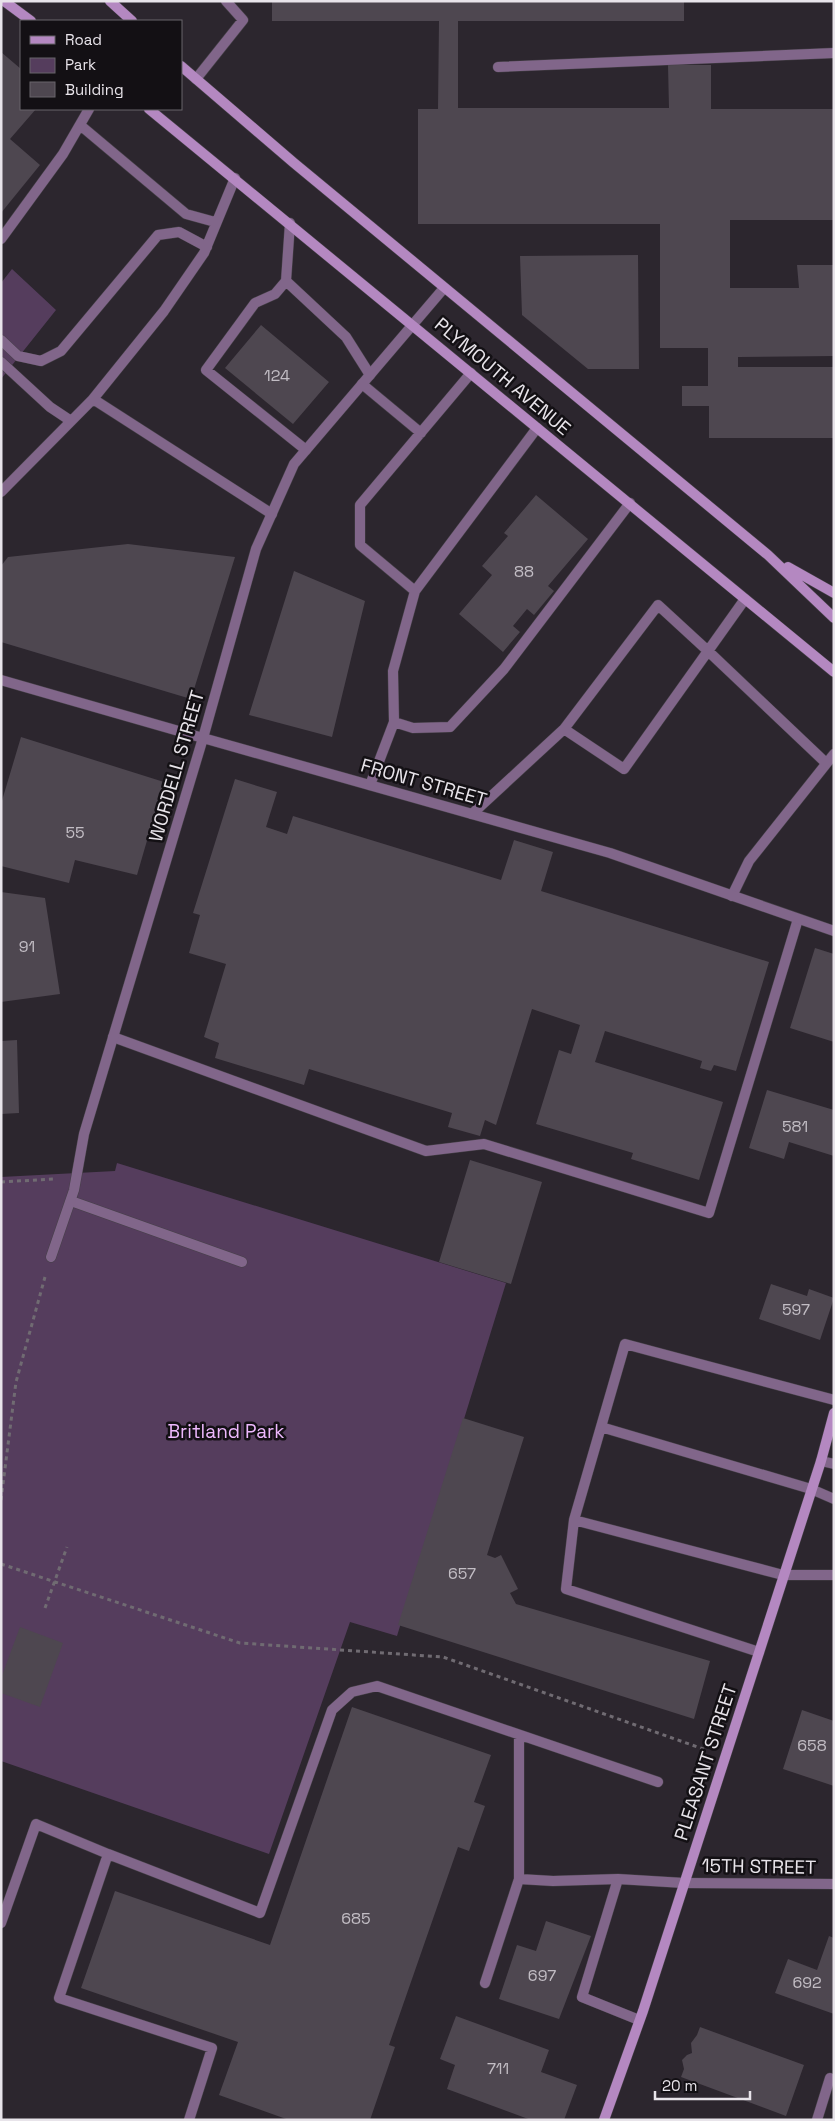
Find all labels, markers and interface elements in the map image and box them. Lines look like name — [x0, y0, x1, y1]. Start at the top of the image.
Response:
legend — [20, 20, 182, 110]
text: Road — [65, 30, 102, 49]
text: Park — [65, 55, 96, 74]
text: Building — [65, 80, 124, 99]
street label: PLYMOUTH AVENUE — [429, 312, 576, 441]
house number: 124 — [264, 365, 290, 386]
house number: 88 — [514, 561, 534, 582]
street label: WORDELL STREET — [143, 688, 210, 845]
street label: FRONT STREET — [358, 753, 490, 812]
house number: 55 — [65, 822, 85, 843]
house number: 91 — [19, 936, 35, 957]
house number: 581 — [782, 1116, 808, 1137]
house number: 597 — [782, 1299, 810, 1320]
park label: Britland Park — [168, 1419, 284, 1444]
house number: 657 — [448, 1563, 476, 1584]
street label: PLEASANT STREET — [668, 1681, 743, 1844]
house number: 658 — [797, 1735, 827, 1756]
street label: 15TH STREET — [701, 1853, 817, 1880]
house number: 685 — [341, 1908, 371, 1929]
house number: 697 — [528, 1965, 556, 1986]
house number: 692 — [792, 1972, 822, 1993]
house number: 711 — [487, 2058, 509, 2079]
scale bar — [655, 2068, 750, 2100]
text: 20 m — [662, 2076, 697, 2095]

